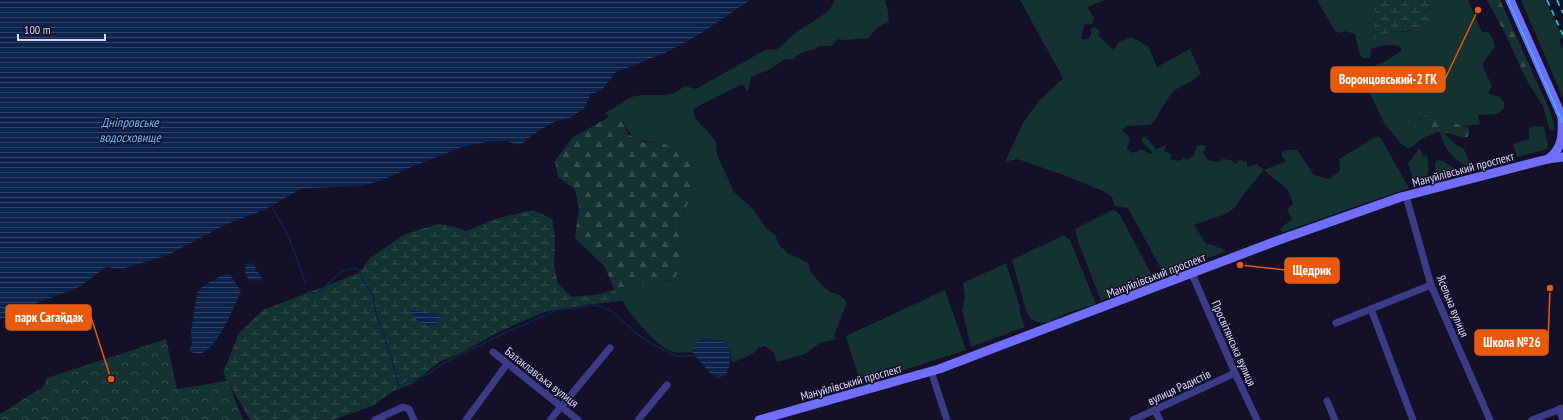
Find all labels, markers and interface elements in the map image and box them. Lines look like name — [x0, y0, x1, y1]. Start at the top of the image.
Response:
scale bar — [18, 16, 105, 42]
text: 100 m — [24, 22, 51, 37]
callout: Воронцовський-2 ГК — [1331, 67, 1445, 92]
text: Воронцовський-2 ГК — [1339, 71, 1437, 88]
water label: Дніпровське водосховище — [99, 114, 162, 146]
street label: Мануйлівський проспект — [1410, 148, 1516, 190]
street label: Мануйлівський проспект — [1104, 249, 1208, 301]
callout: Щедрик — [1285, 258, 1339, 283]
text: Щедрик — [1293, 262, 1332, 279]
street label: Ясельна вулиця — [1434, 273, 1472, 340]
street label: Просвітянська вулиця — [1208, 298, 1260, 388]
callout: парк Сагайдак — [6, 305, 91, 330]
text: парк Сагайдак — [15, 309, 84, 326]
callout: Школа №26 — [1475, 330, 1548, 355]
text: Школа №26 — [1483, 334, 1541, 351]
street label: Балаклавська вулиця — [502, 344, 582, 411]
street label: Мануйлівський проспект — [799, 360, 904, 404]
street label: вулиця Радистів — [1145, 366, 1213, 408]

